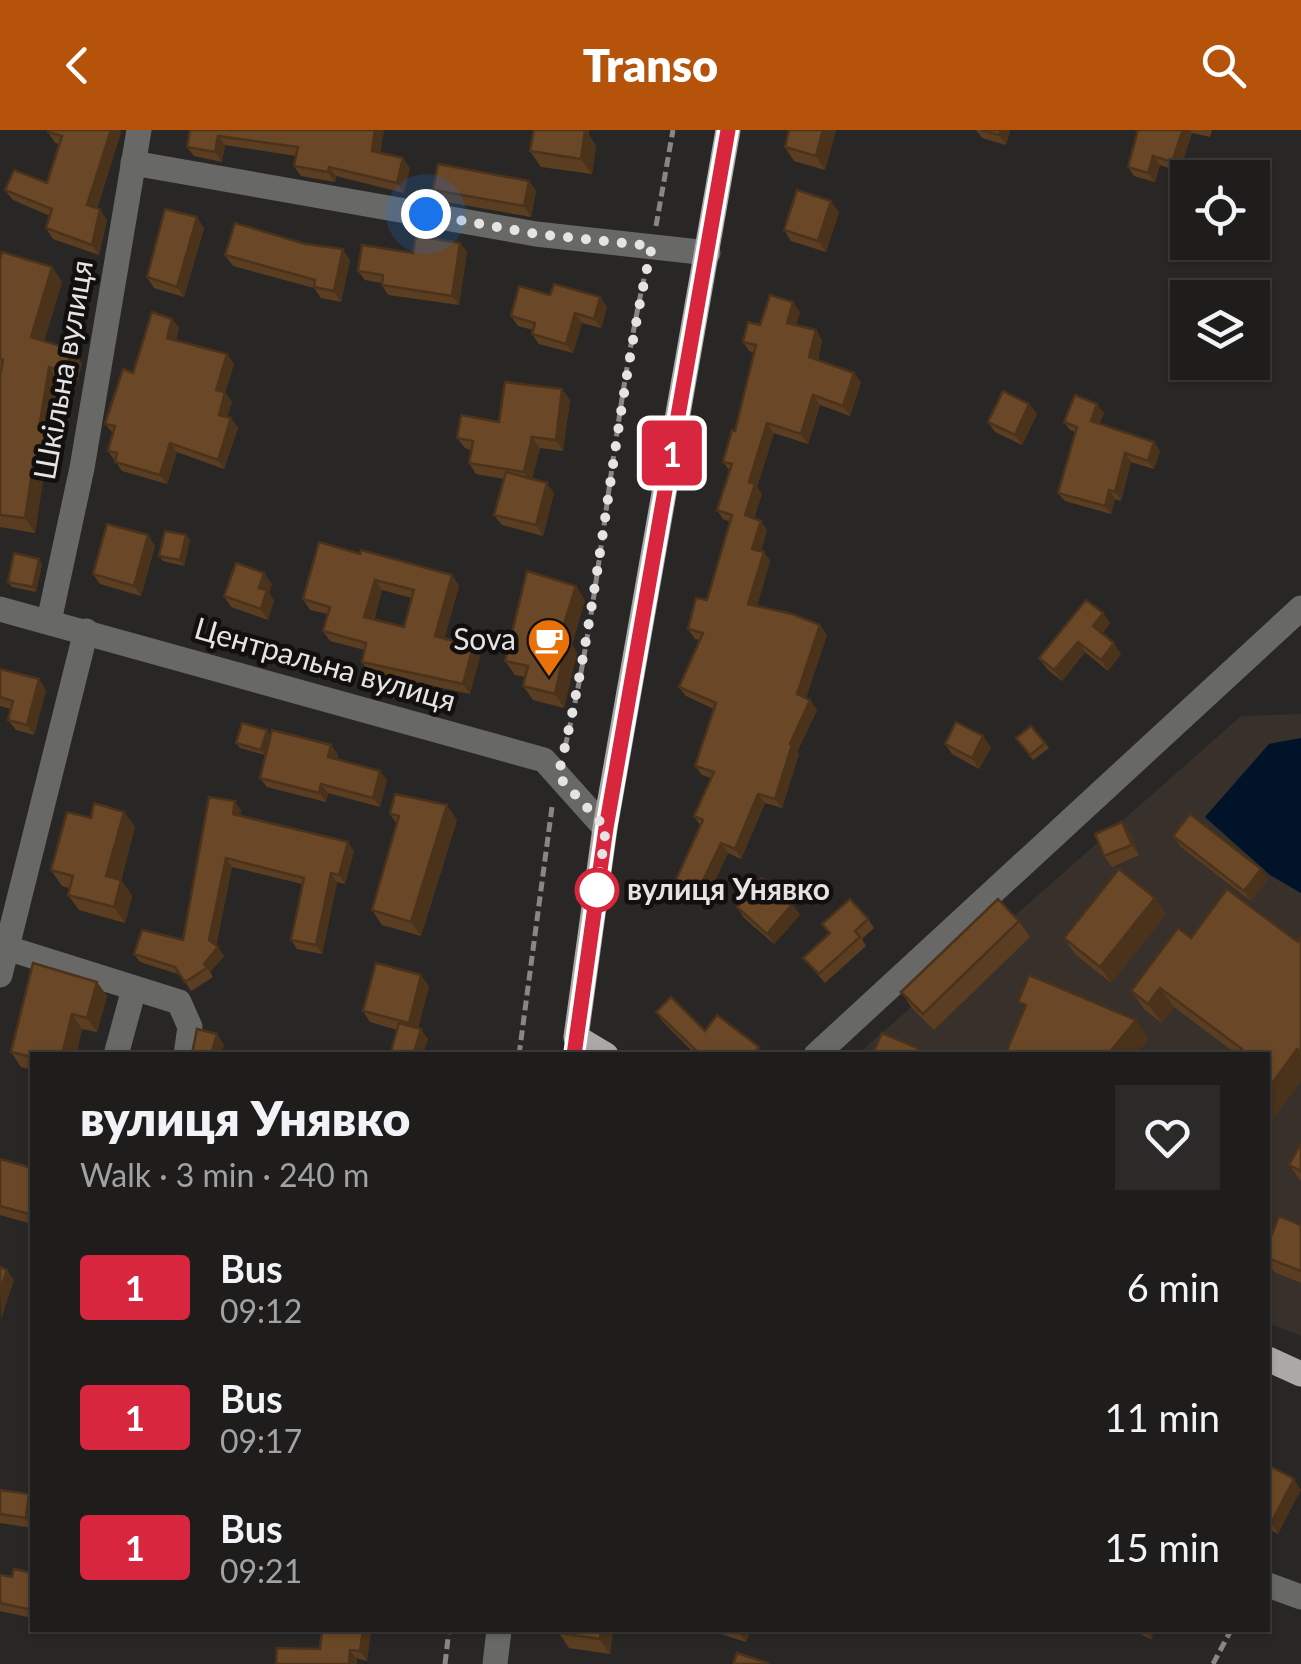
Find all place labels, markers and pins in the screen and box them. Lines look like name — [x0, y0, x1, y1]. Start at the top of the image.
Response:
cafe icon: Sova — [526, 617, 572, 678]
place label: Sova — [453, 620, 516, 656]
marker: вулиця Унявко — [576, 869, 618, 911]
place label: вулиця Унявко — [627, 870, 830, 906]

